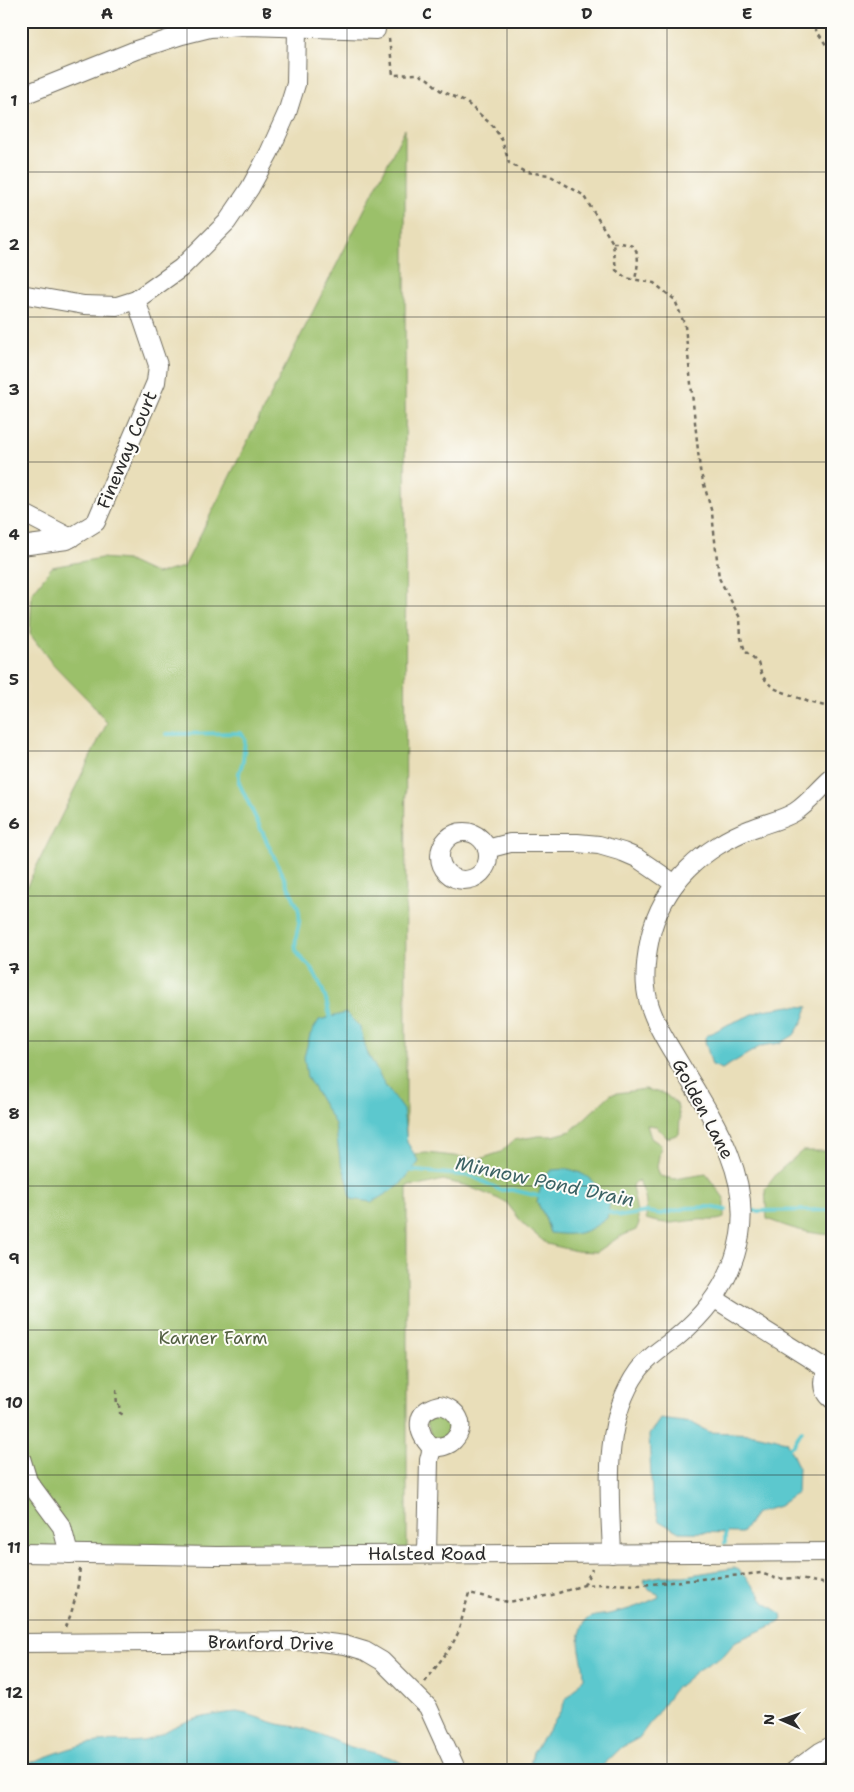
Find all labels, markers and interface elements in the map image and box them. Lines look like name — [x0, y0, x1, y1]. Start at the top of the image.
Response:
text: A — [101, 3, 113, 24]
text: B — [262, 3, 272, 24]
text: C — [422, 3, 432, 24]
text: D — [581, 3, 593, 24]
text: E — [742, 3, 752, 24]
text: 1 — [10, 90, 18, 111]
text: 2 — [8, 234, 20, 255]
text: 3 — [8, 379, 20, 400]
street label: Fineway Court — [91, 387, 163, 513]
text: 4 — [8, 524, 20, 545]
text: 5 — [9, 669, 19, 690]
text: 6 — [8, 813, 20, 834]
text: 7 — [8, 958, 20, 979]
street label: Golden Lane — [667, 1055, 739, 1163]
text: 8 — [8, 1103, 20, 1124]
water label: Minnow Pond Drain — [453, 1150, 637, 1213]
text: 9 — [8, 1248, 20, 1269]
park label: Karner Farm — [159, 1326, 267, 1350]
text: 10 — [5, 1392, 23, 1413]
text: 11 — [7, 1537, 21, 1558]
street label: Halsted Road — [368, 1542, 486, 1566]
street label: Branford Drive — [208, 1630, 334, 1656]
text: 12 — [5, 1682, 23, 1703]
north arrow — [756, 1694, 806, 1744]
text: N — [760, 1714, 778, 1725]

